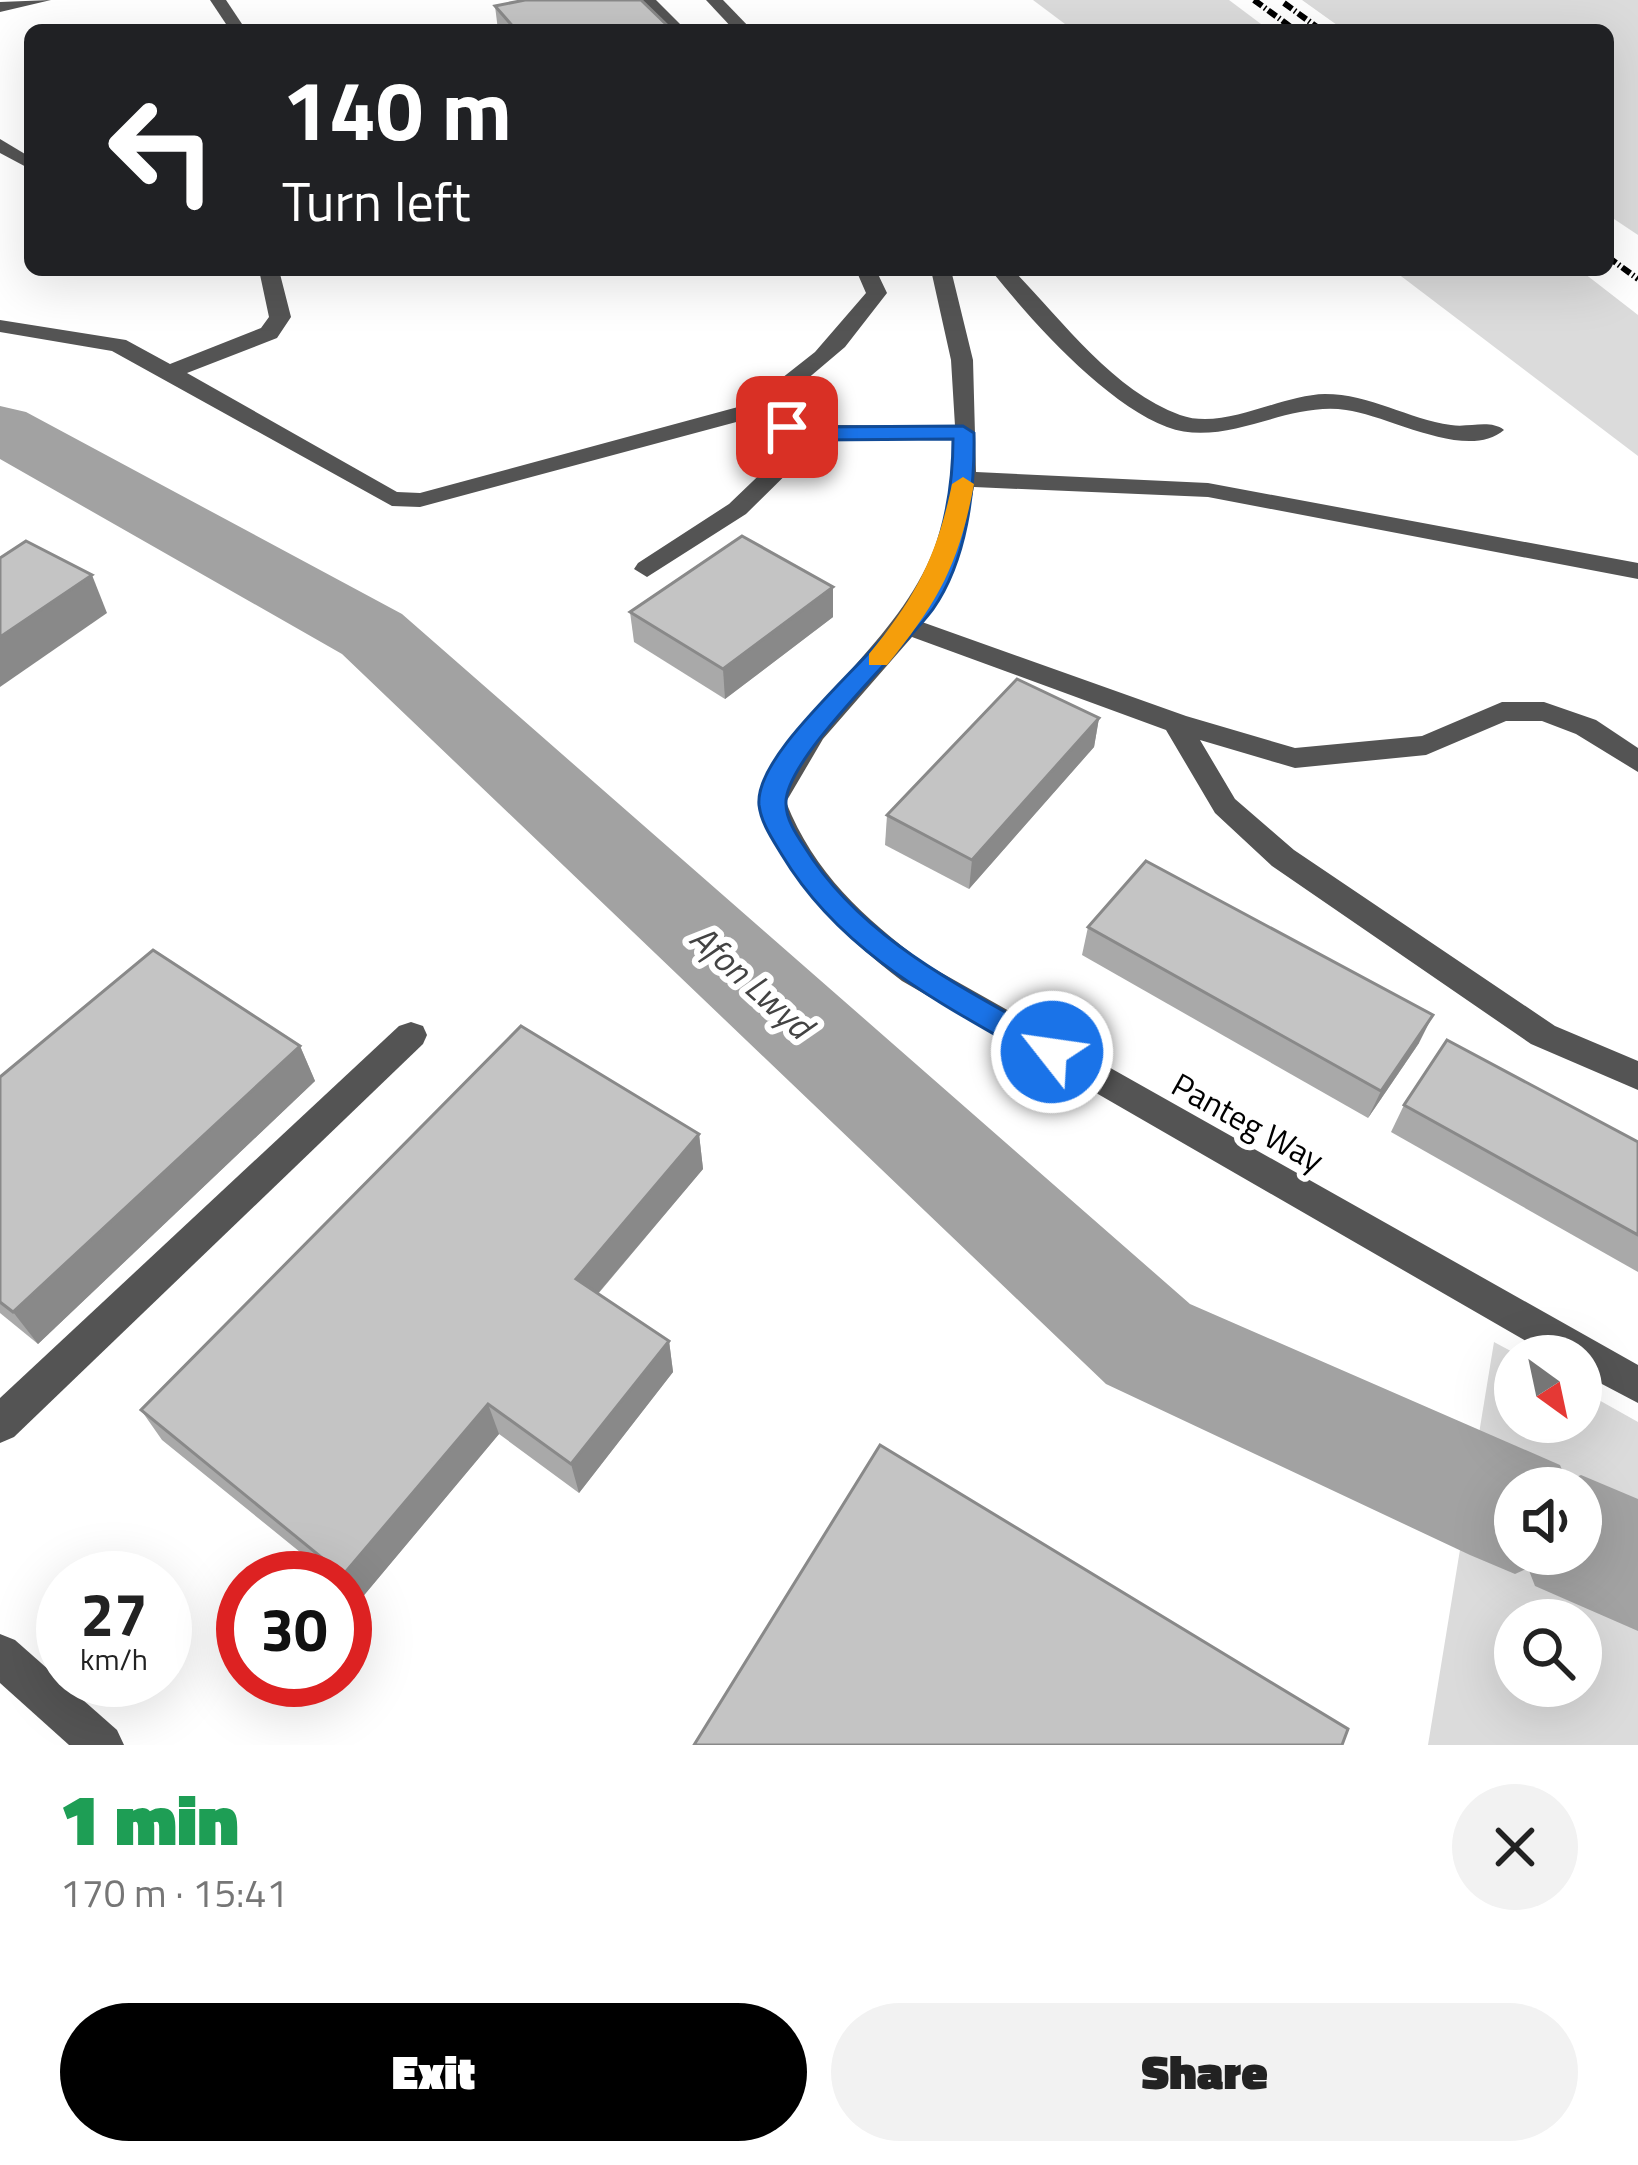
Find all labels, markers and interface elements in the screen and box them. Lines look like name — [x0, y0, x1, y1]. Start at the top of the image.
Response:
text: 140 m — [282, 45, 512, 173]
icon: left — [84, 72, 240, 228]
text: Turn left — [282, 160, 471, 242]
pin — [736, 376, 838, 478]
icon: arrive — [754, 394, 820, 460]
water label: Afon Lwyd — [678, 911, 829, 1054]
position arrow — [989, 989, 1115, 1115]
street label: Panteg Way — [1163, 1060, 1333, 1184]
north arrow — [1494, 1335, 1602, 1443]
map controls — [1494, 1335, 1602, 1707]
button: sound — [1494, 1467, 1602, 1575]
speed limit sign: 30 — [216, 1551, 372, 1707]
text: 27 — [80, 1568, 148, 1659]
button: search — [1494, 1599, 1602, 1707]
text: km/h — [80, 1636, 148, 1682]
text: 1 min — [60, 1763, 239, 1873]
button: close — [1452, 1784, 1578, 1910]
text: 170 m · 15:41 — [60, 1863, 288, 1922]
button: Exit — [60, 2003, 807, 2141]
button: Share — [831, 2003, 1578, 2141]

